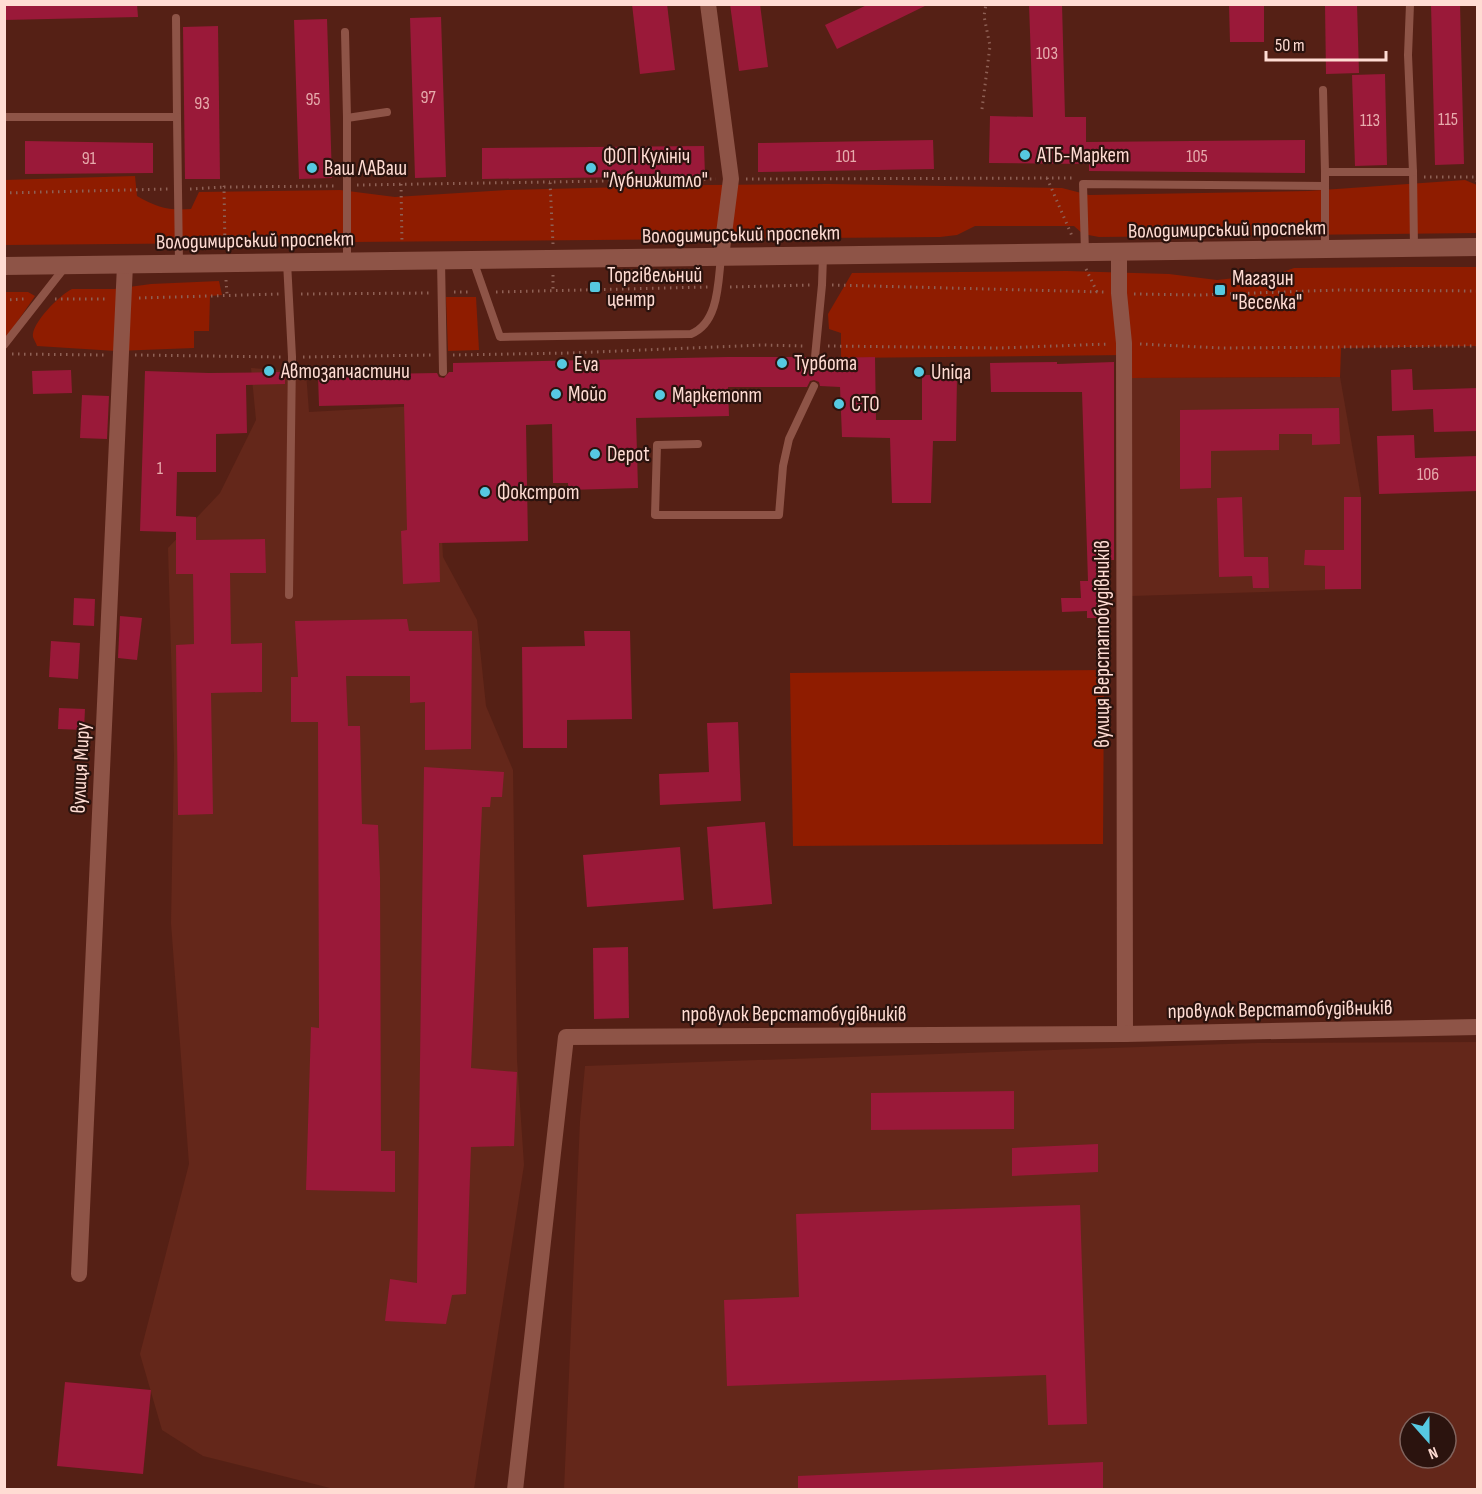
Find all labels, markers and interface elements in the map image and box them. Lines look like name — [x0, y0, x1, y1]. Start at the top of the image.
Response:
scale bar — [1266, 24, 1386, 62]
text: 50 m — [1275, 35, 1305, 56]
house number: 103 — [1036, 43, 1058, 64]
house number: 97 — [420, 87, 436, 108]
house number: 95 — [305, 89, 321, 110]
house number: 93 — [194, 93, 210, 114]
house number: 115 — [1438, 109, 1458, 130]
house number: 113 — [1360, 110, 1380, 131]
place label: АТБ-Маркет — [1036, 143, 1129, 168]
place label: ФОП Кулініч "Лубнижитло" — [603, 144, 708, 193]
house number: 101 — [836, 146, 857, 167]
house number: 105 — [1186, 146, 1208, 167]
house number: 91 — [82, 148, 97, 169]
marker: АТБ-Маркет — [1018, 148, 1032, 162]
place label: Ваш ЛАВаш — [324, 156, 407, 181]
marker: Ваш ЛАВаш — [305, 161, 319, 175]
marker: ФОП Кулініч "Лубнижитло" — [584, 161, 598, 175]
street label: Володимирський проспект — [1128, 215, 1326, 244]
street label: Володимирський проспект — [642, 220, 840, 249]
street label: Володимирський проспект — [156, 226, 354, 255]
place label: Торгівельний центр — [607, 263, 702, 312]
place label: Магазин "Веселка" — [1232, 266, 1302, 315]
marker: Торгівельний центр — [588, 280, 602, 294]
marker: Магазин "Веселка" — [1213, 283, 1227, 297]
place label: Турбота — [794, 351, 857, 376]
place label: Eva — [574, 352, 599, 377]
marker: Турбота — [775, 356, 789, 370]
marker: Eva — [555, 357, 569, 371]
place label: Автозапчастини — [280, 359, 410, 384]
place label: Uniqa — [931, 360, 971, 385]
marker: Автозапчастини — [262, 364, 276, 378]
marker: Uniqa — [912, 365, 926, 379]
place label: Мойо — [568, 382, 607, 407]
place label: Маркетопт — [672, 383, 762, 408]
marker: Мойо — [549, 387, 563, 401]
marker: Маркетопт — [653, 388, 667, 402]
place label: СТО — [851, 392, 880, 417]
marker: СТО — [832, 397, 846, 411]
place label: Depot — [607, 442, 650, 467]
marker: Depot — [588, 447, 602, 461]
house number: 1 — [157, 458, 164, 479]
house number: 106 — [1417, 464, 1439, 485]
place label: Фокстрот — [497, 480, 579, 505]
marker: Фокстрот — [478, 485, 492, 499]
street label: вулиця Верстатобудівників — [1090, 540, 1115, 748]
street label: вулиця Миру — [66, 722, 95, 814]
street label: провулок Верстатобудівників — [1167, 995, 1393, 1024]
street label: провулок Верстатобудівників — [681, 1002, 907, 1027]
north arrow — [1398, 1410, 1458, 1470]
text: N — [1425, 1442, 1440, 1463]

